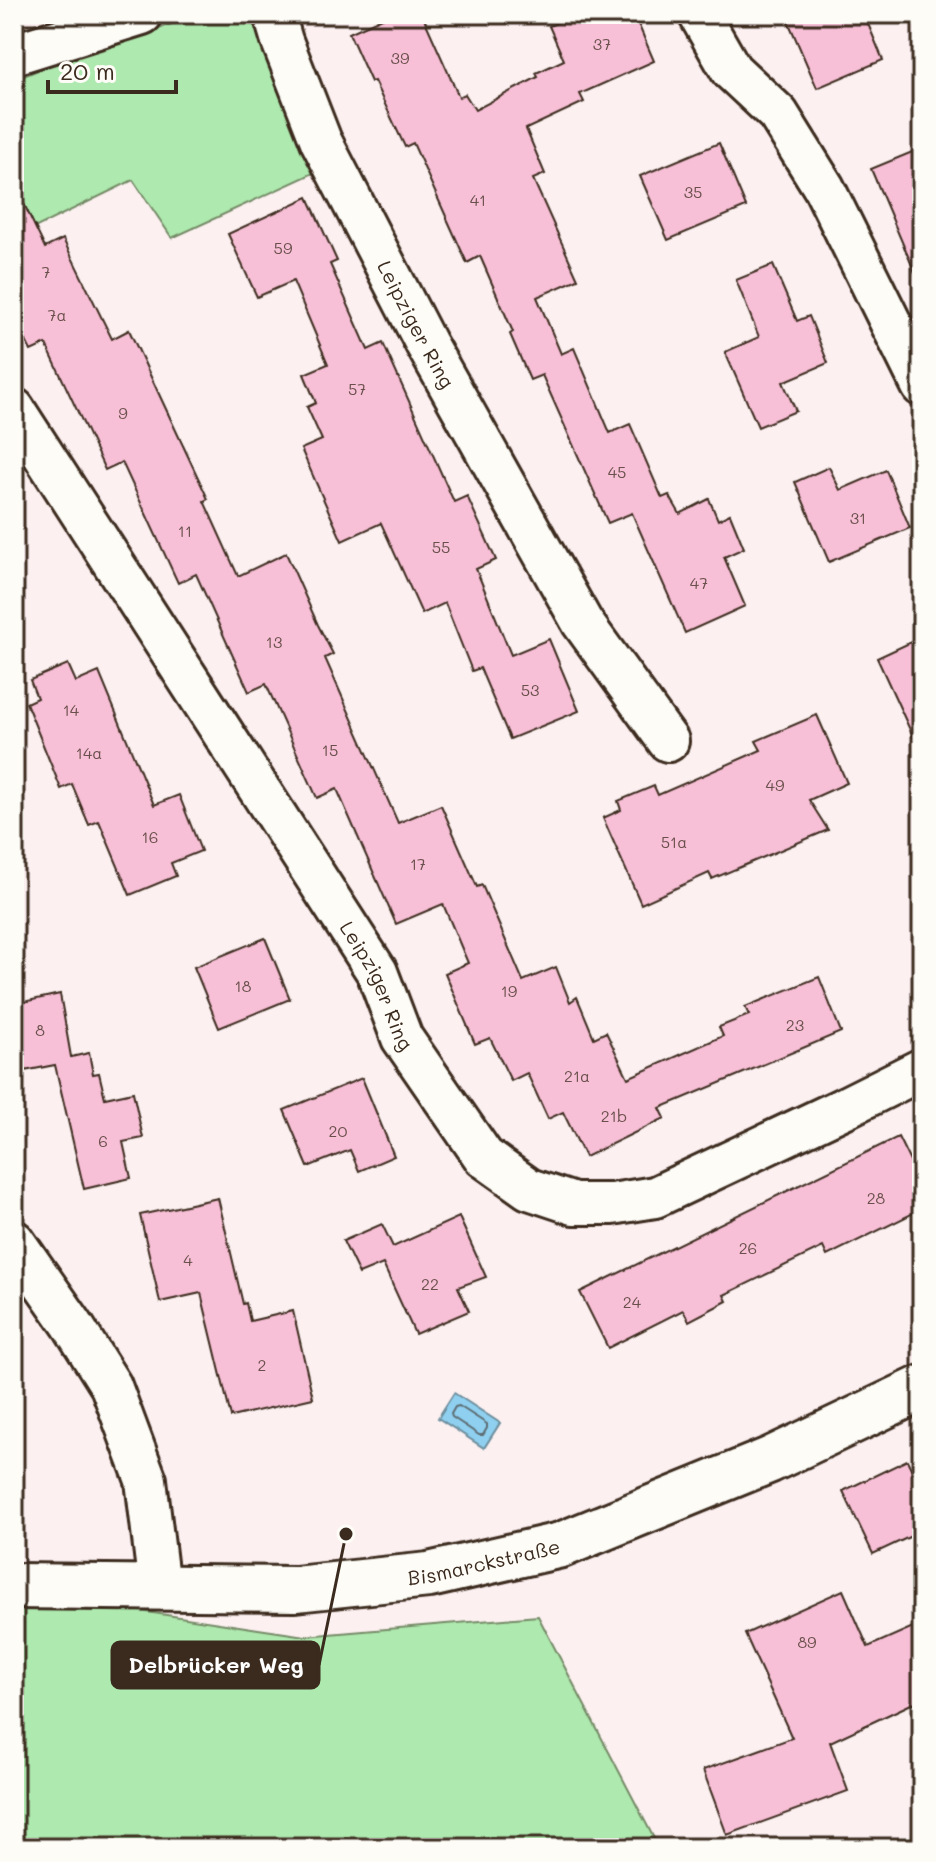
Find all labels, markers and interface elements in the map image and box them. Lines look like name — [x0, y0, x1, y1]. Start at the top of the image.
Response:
house number: 37 — [593, 33, 611, 54]
scale bar — [48, 44, 176, 94]
house number: 39 — [391, 47, 409, 68]
text: 20 m — [60, 55, 115, 86]
house number: 35 — [684, 181, 702, 202]
house number: 41 — [470, 189, 486, 210]
house number: 59 — [274, 237, 292, 258]
street label: Leipziger Ring — [372, 256, 461, 393]
house number: 7 — [42, 261, 51, 282]
house number: 7a — [48, 304, 66, 325]
house number: 57 — [348, 378, 366, 399]
house number: 9 — [118, 402, 128, 423]
house number: 45 — [608, 461, 626, 482]
house number: 31 — [850, 507, 866, 528]
house number: 11 — [178, 520, 192, 541]
house number: 55 — [432, 536, 450, 557]
house number: 47 — [690, 572, 708, 593]
house number: 13 — [266, 631, 282, 652]
house number: 53 — [521, 679, 539, 700]
house number: 14 — [63, 699, 80, 720]
house number: 15 — [322, 739, 338, 760]
house number: 14a — [76, 742, 102, 763]
house number: 49 — [766, 774, 784, 795]
house number: 16 — [142, 826, 158, 847]
house number: 51a — [661, 831, 687, 852]
house number: 17 — [410, 853, 426, 874]
street label: Leipziger Ring — [335, 916, 419, 1055]
house number: 18 — [235, 975, 252, 996]
house number: 19 — [501, 980, 517, 1001]
house number: 23 — [786, 1014, 804, 1035]
house number: 8 — [35, 1019, 45, 1040]
house number: 21a — [564, 1065, 590, 1086]
house number: 21b — [601, 1105, 627, 1126]
house number: 20 — [329, 1120, 348, 1141]
house number: 6 — [98, 1130, 108, 1151]
house number: 28 — [867, 1187, 886, 1208]
house number: 26 — [739, 1237, 757, 1258]
house number: 4 — [183, 1249, 193, 1270]
house number: 22 — [421, 1273, 439, 1294]
house number: 24 — [623, 1291, 642, 1312]
house number: 2 — [258, 1354, 266, 1375]
street label: Bismarckstraße — [406, 1533, 562, 1590]
house number: 89 — [797, 1631, 817, 1652]
callout: Delbrücker Weg — [112, 1642, 319, 1688]
text: Delbrücker Weg — [128, 1650, 304, 1679]

